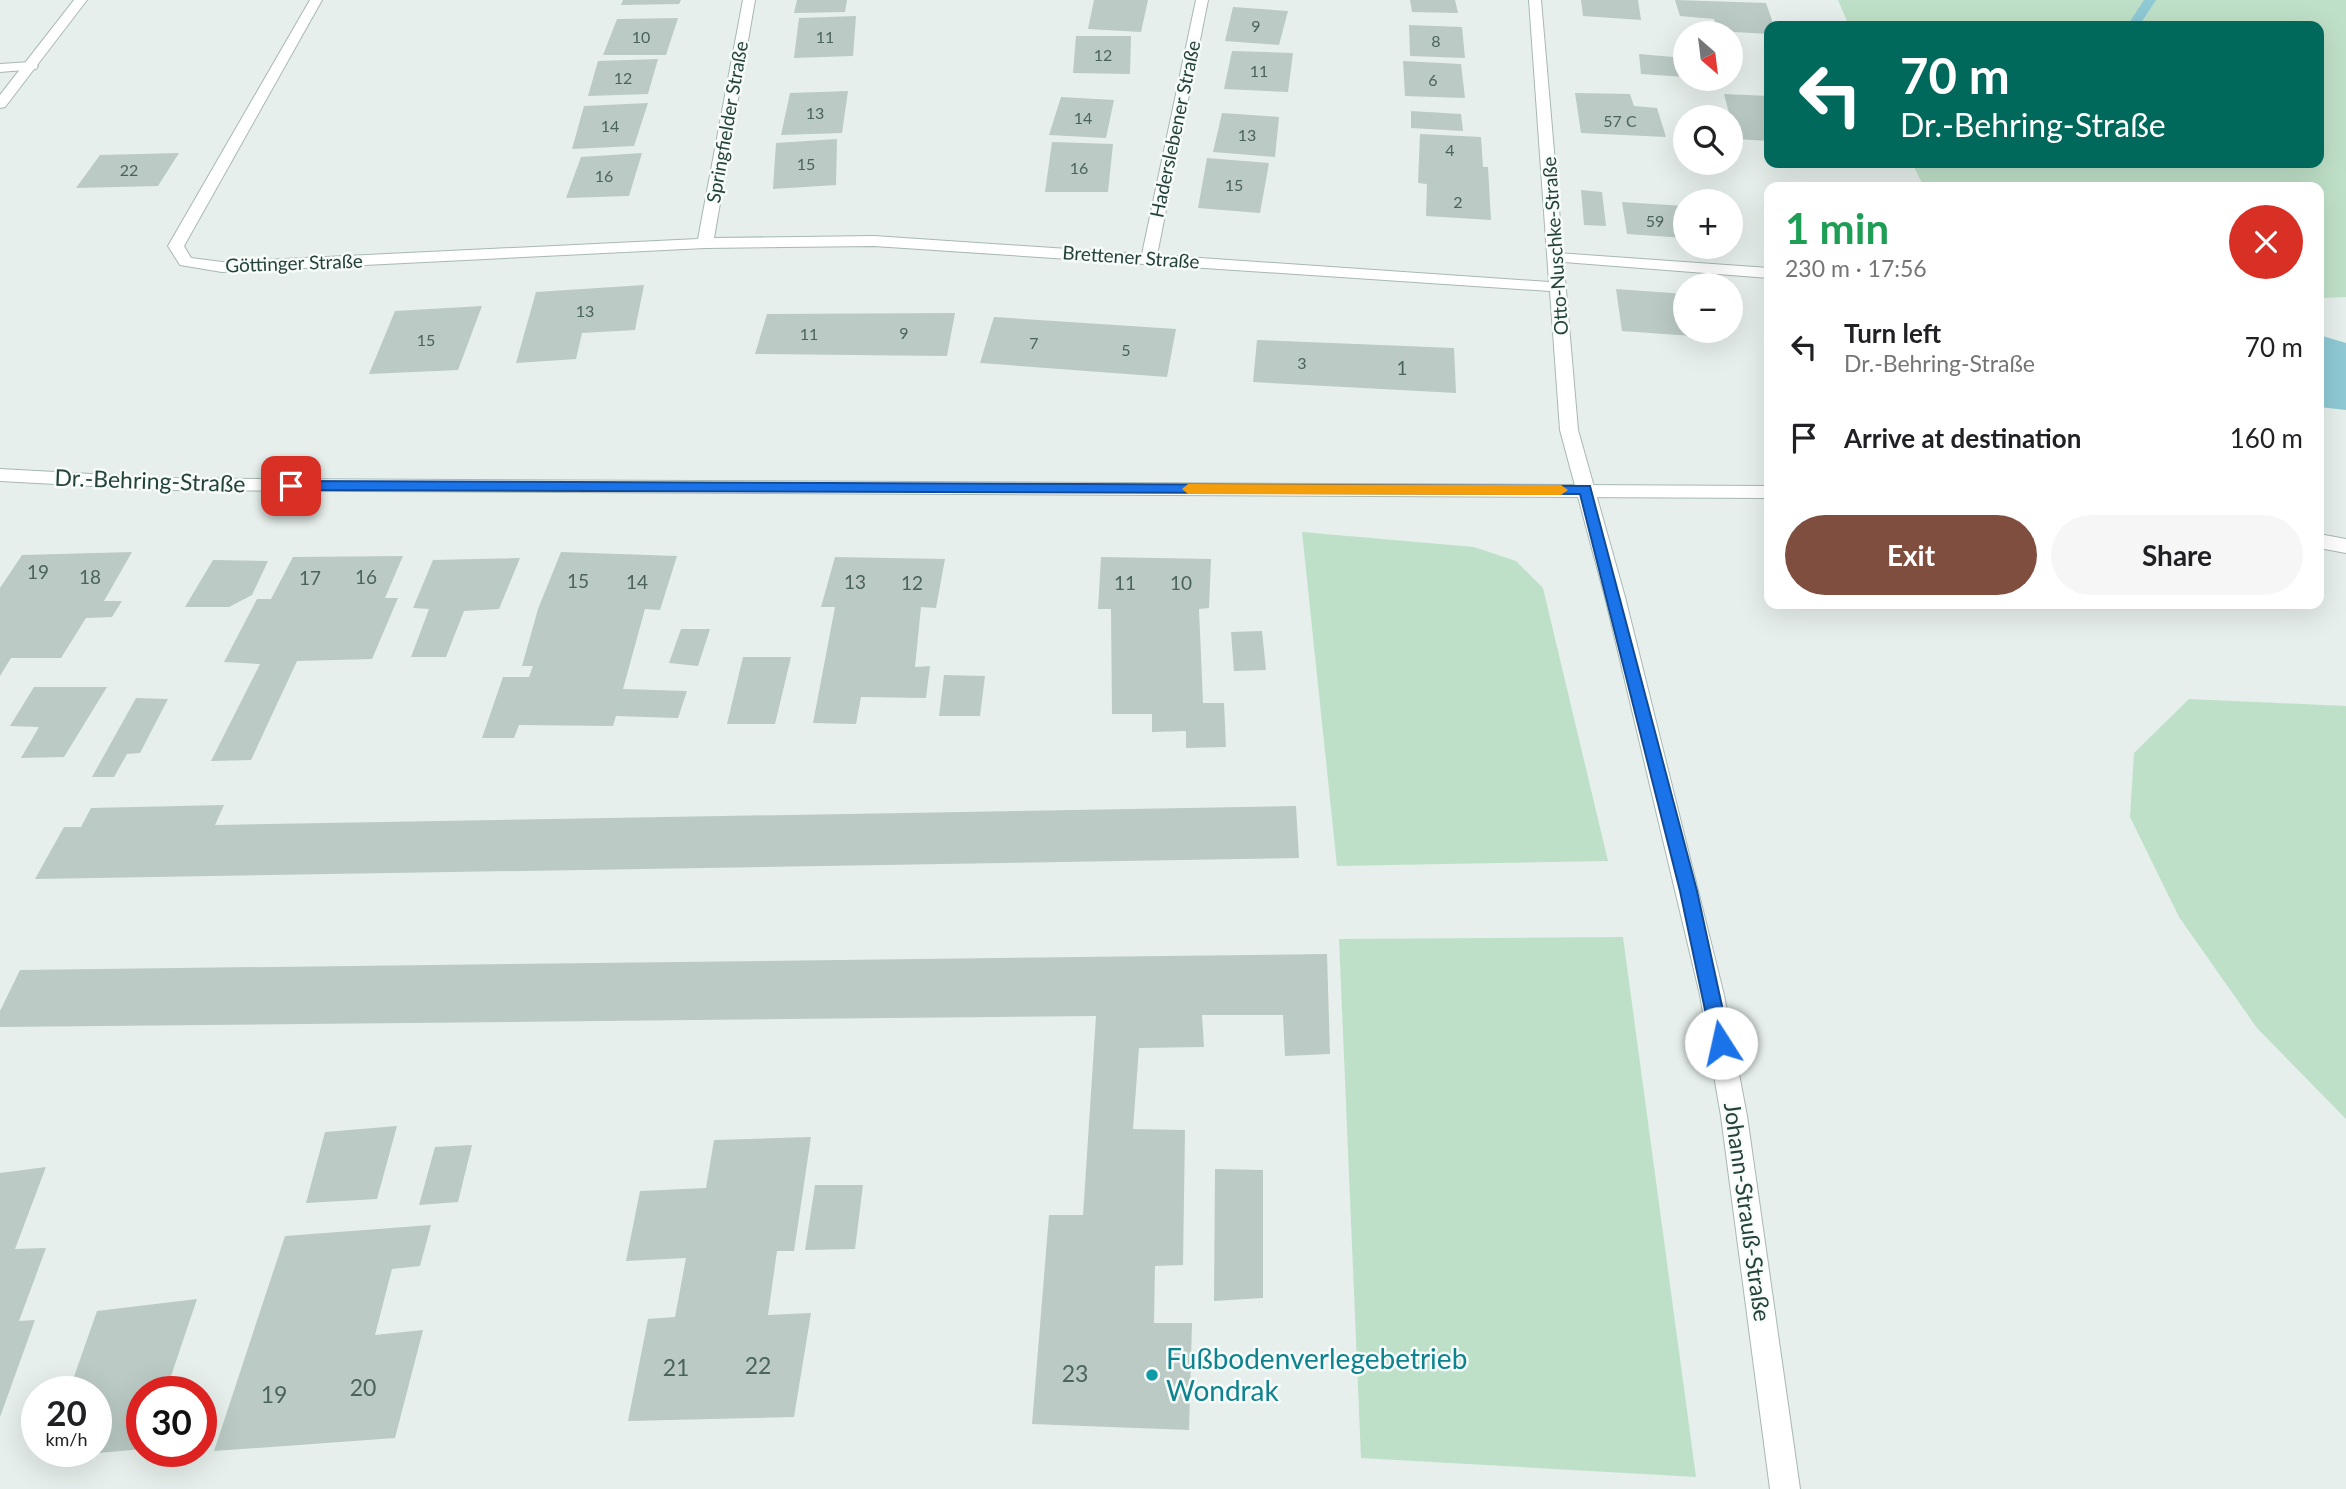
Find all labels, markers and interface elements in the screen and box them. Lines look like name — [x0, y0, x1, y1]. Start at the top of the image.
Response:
house number: 9 — [1251, 16, 1261, 35]
north arrow — [1673, 21, 1743, 91]
map controls — [1673, 21, 1743, 343]
house number: 10 — [632, 27, 650, 46]
house number: 11 — [816, 27, 834, 46]
house number: 8 — [1431, 31, 1441, 50]
street label: Haderslebener Straße — [1144, 38, 1205, 220]
street label: Springfielder Straße — [701, 39, 752, 205]
house number: 12 — [1094, 45, 1112, 64]
text: 70 m — [1900, 46, 2010, 104]
icon: left — [1785, 49, 1876, 140]
house number: 11 — [1250, 61, 1268, 80]
house number: 12 — [614, 68, 632, 87]
house number: 6 — [1428, 70, 1438, 89]
house number: 13 — [806, 103, 824, 122]
button: search — [1673, 105, 1743, 175]
text: Dr.-Behring-Straße — [1900, 105, 2166, 144]
house number: 14 — [1074, 108, 1092, 127]
house number: 57 C — [1603, 111, 1637, 130]
house number: 14 — [601, 116, 619, 135]
house number: 13 — [1238, 125, 1256, 144]
house number: 4 — [1445, 140, 1455, 159]
house number: 15 — [797, 154, 815, 173]
street label: Otto-Nuschke-Straße — [1537, 156, 1572, 336]
house number: 16 — [1070, 158, 1088, 177]
house number: 22 — [120, 160, 138, 179]
house number: 16 — [595, 166, 613, 185]
house number: 15 — [1225, 175, 1243, 194]
button: + — [1673, 189, 1743, 259]
house number: 2 — [1453, 192, 1463, 211]
text: 1 min — [1785, 203, 1889, 253]
button: close — [2229, 205, 2303, 279]
house number: 59 — [1646, 211, 1664, 230]
street label: Brettener Straße — [1062, 240, 1200, 273]
street label: Göttinger Straße — [225, 249, 363, 276]
text: 230 m · 17:56 — [1785, 254, 1927, 282]
button: − — [1673, 273, 1743, 343]
house number: 13 — [576, 301, 594, 320]
text: Turn left — [1844, 317, 1941, 349]
house number: 9 — [899, 323, 909, 342]
house number: 11 — [800, 324, 818, 343]
icon: left — [1785, 328, 1823, 366]
house number: 15 — [417, 330, 435, 349]
text: 70 m — [2245, 331, 2303, 363]
house number: 7 — [1029, 333, 1039, 352]
house number: 5 — [1121, 340, 1131, 359]
text: Dr.-Behring-Straße — [1844, 349, 2035, 377]
house number: 3 — [1297, 353, 1307, 372]
house number: 1 — [1396, 356, 1408, 379]
icon: arrive — [1785, 419, 1823, 457]
text: Arrive at destination — [1844, 422, 2081, 454]
text: 160 m — [2230, 422, 2303, 454]
pin — [261, 456, 321, 516]
street label: Dr.-Behring-Straße — [54, 463, 246, 497]
icon: arrive — [272, 467, 310, 505]
button: Exit — [1785, 515, 2037, 595]
button: Share — [2051, 515, 2303, 595]
house number: 19 — [27, 560, 49, 583]
house number: 18 — [79, 565, 101, 588]
house number: 16 — [355, 565, 377, 588]
house number: 17 — [299, 566, 321, 589]
house number: 15 — [567, 569, 589, 592]
house number: 14 — [626, 570, 648, 593]
house number: 13 — [844, 570, 866, 593]
house number: 12 — [901, 571, 923, 594]
house number: 11 — [1114, 571, 1136, 594]
house number: 10 — [1170, 571, 1192, 594]
position arrow — [1684, 1006, 1758, 1080]
street label: Johann-Strauß-Straße — [1719, 1101, 1777, 1323]
place label: Fußbodenverlegebetrieb Wondrak — [1166, 1341, 1467, 1407]
house number: 22 — [745, 1351, 771, 1379]
house number: 21 — [663, 1353, 689, 1381]
house number: 23 — [1062, 1359, 1088, 1387]
marker: Fußbodenverlegebetrieb Wondrak — [1144, 1367, 1160, 1383]
house number: 20 — [350, 1373, 376, 1401]
speed limit sign: 30 — [126, 1376, 217, 1467]
house number: 19 — [261, 1380, 287, 1408]
text: 20 — [46, 1391, 87, 1433]
text: km/h — [45, 1428, 88, 1450]

